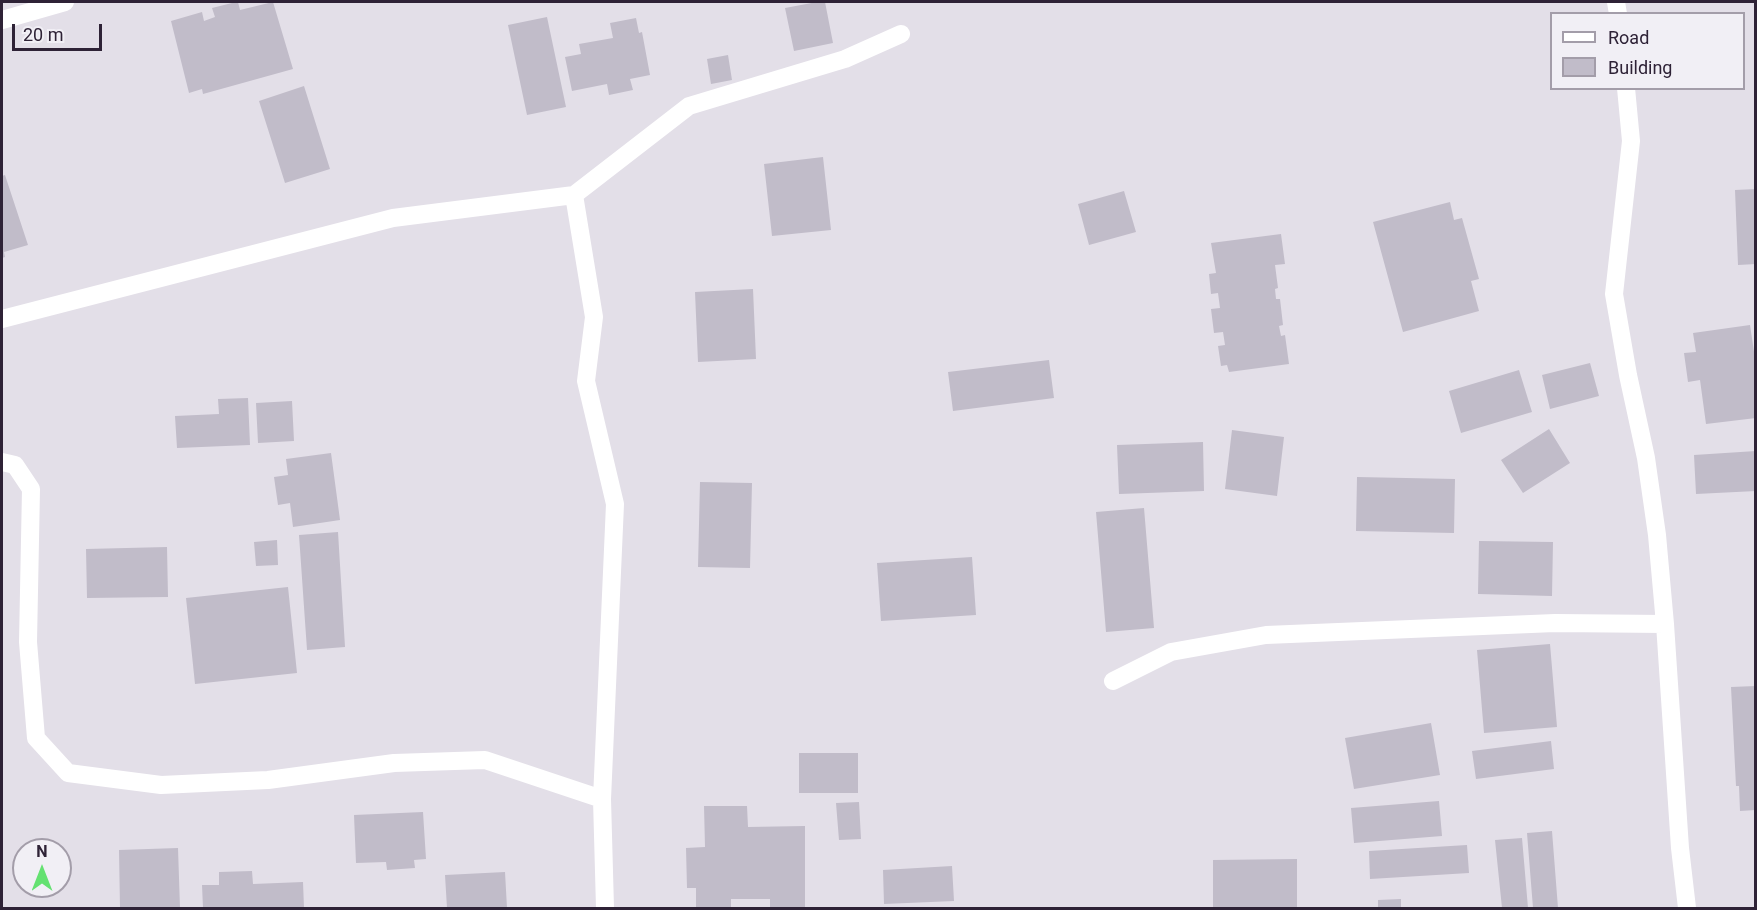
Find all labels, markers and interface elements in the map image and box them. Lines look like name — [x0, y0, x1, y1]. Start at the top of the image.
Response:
scale bar — [15, 12, 105, 50]
legend — [1550, 12, 1745, 90]
text: 20 m — [23, 24, 63, 45]
text: Road — [1608, 27, 1649, 48]
text: Building — [1608, 57, 1672, 78]
north arrow — [12, 838, 72, 898]
text: N — [36, 842, 48, 861]

